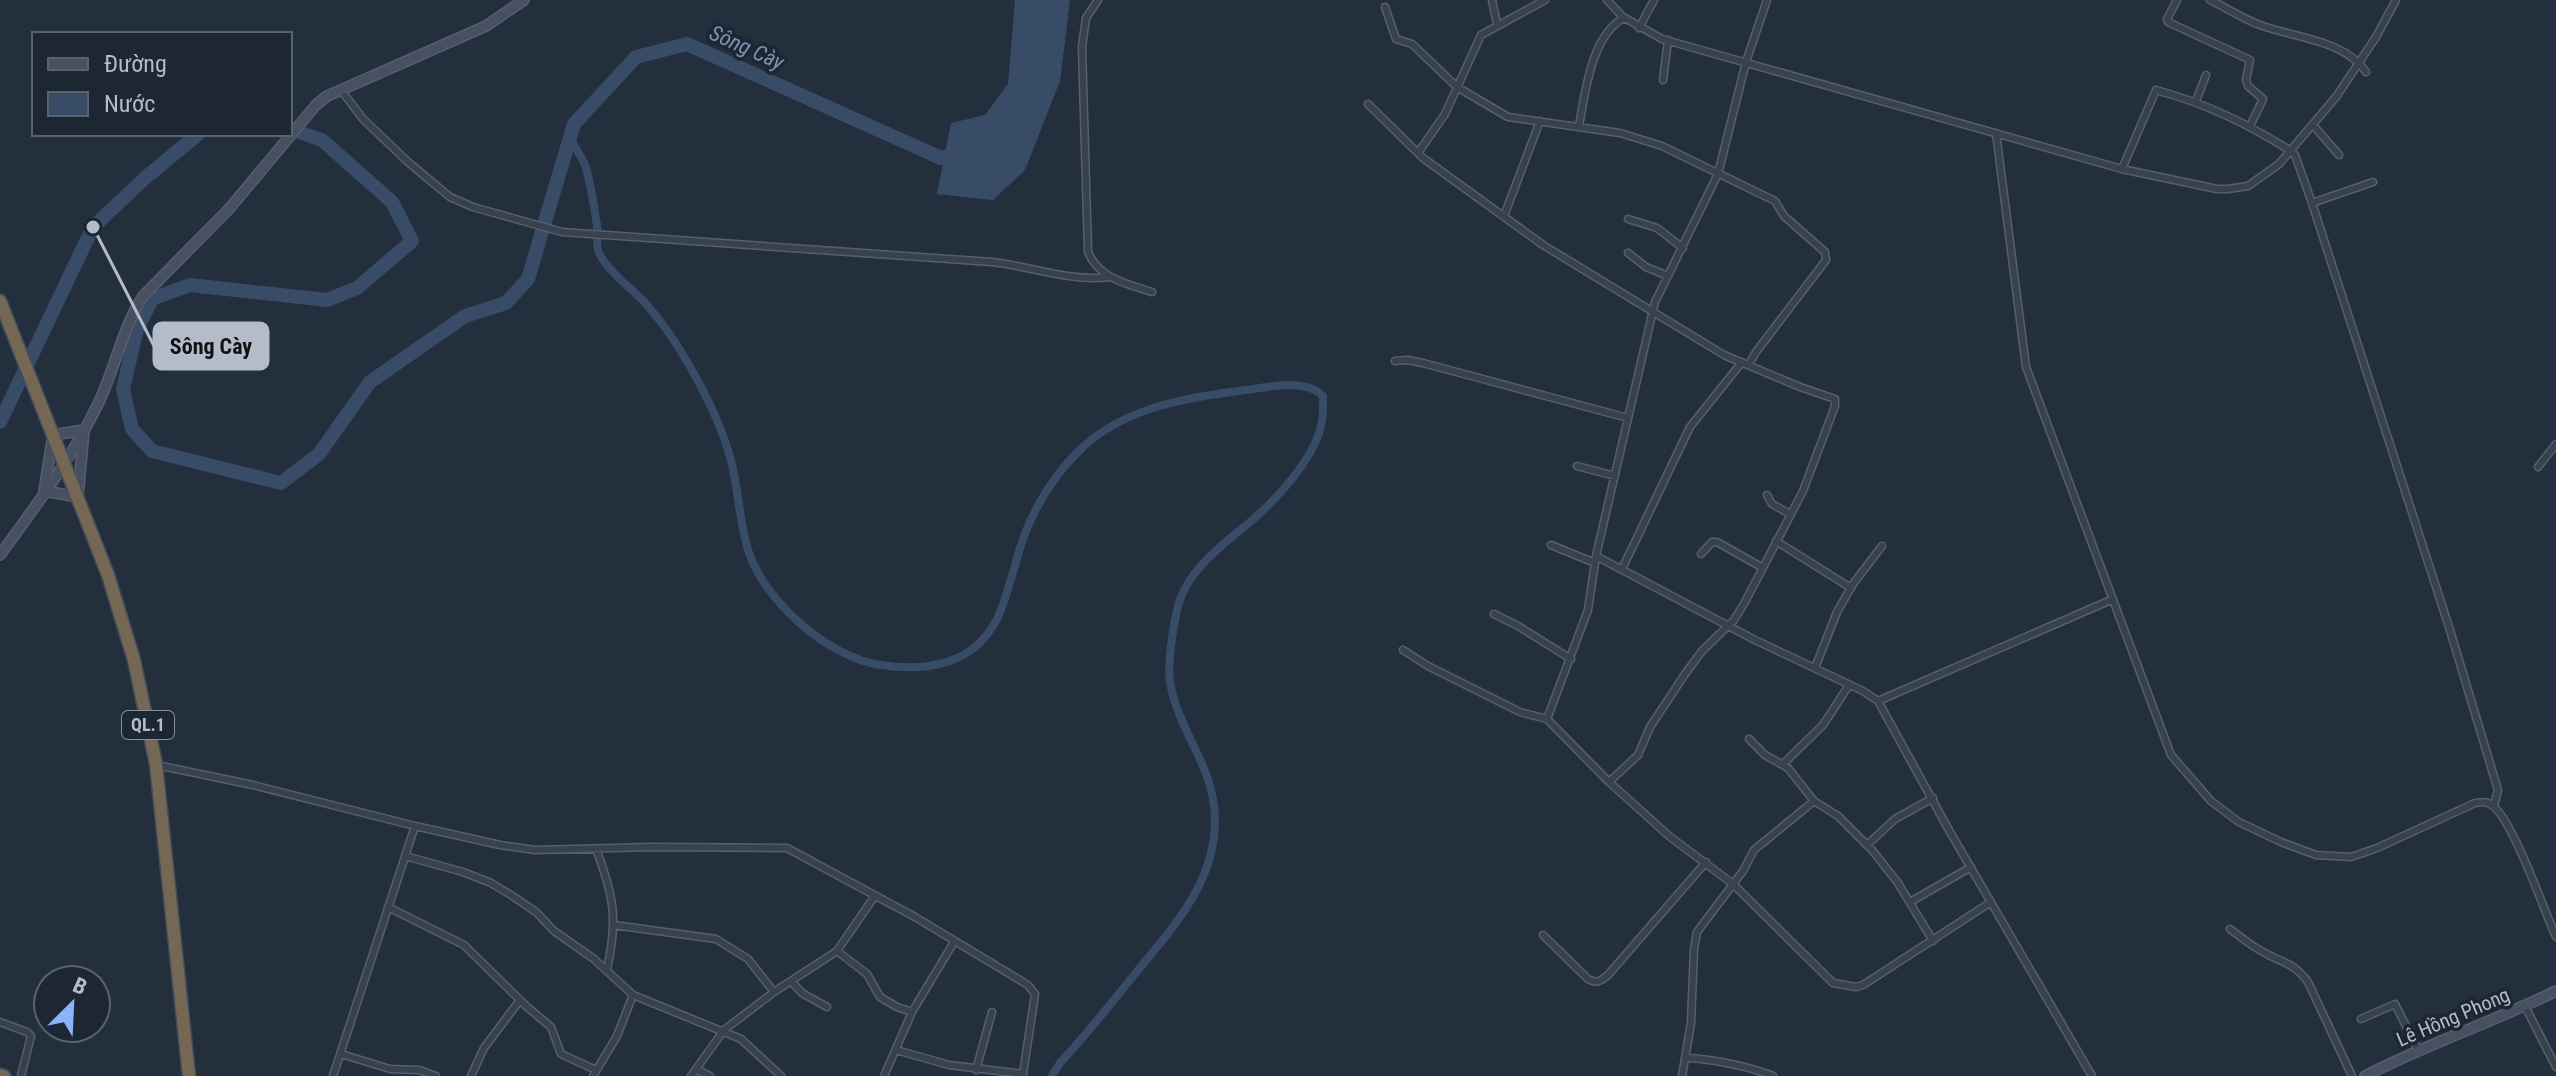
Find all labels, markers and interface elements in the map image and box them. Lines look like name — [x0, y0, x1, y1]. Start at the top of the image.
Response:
water label: Sông Cày — [706, 20, 789, 75]
legend — [32, 32, 292, 136]
text: Đường — [104, 50, 167, 78]
text: Nước — [104, 90, 155, 118]
callout: Sông Cày — [154, 323, 268, 369]
text: Sông Cày — [170, 334, 252, 359]
road number: QL.1 — [122, 711, 174, 739]
north arrow — [32, 964, 112, 1044]
text: B — [69, 972, 91, 1000]
street label: Lê Hồng Phong — [2393, 982, 2513, 1052]

